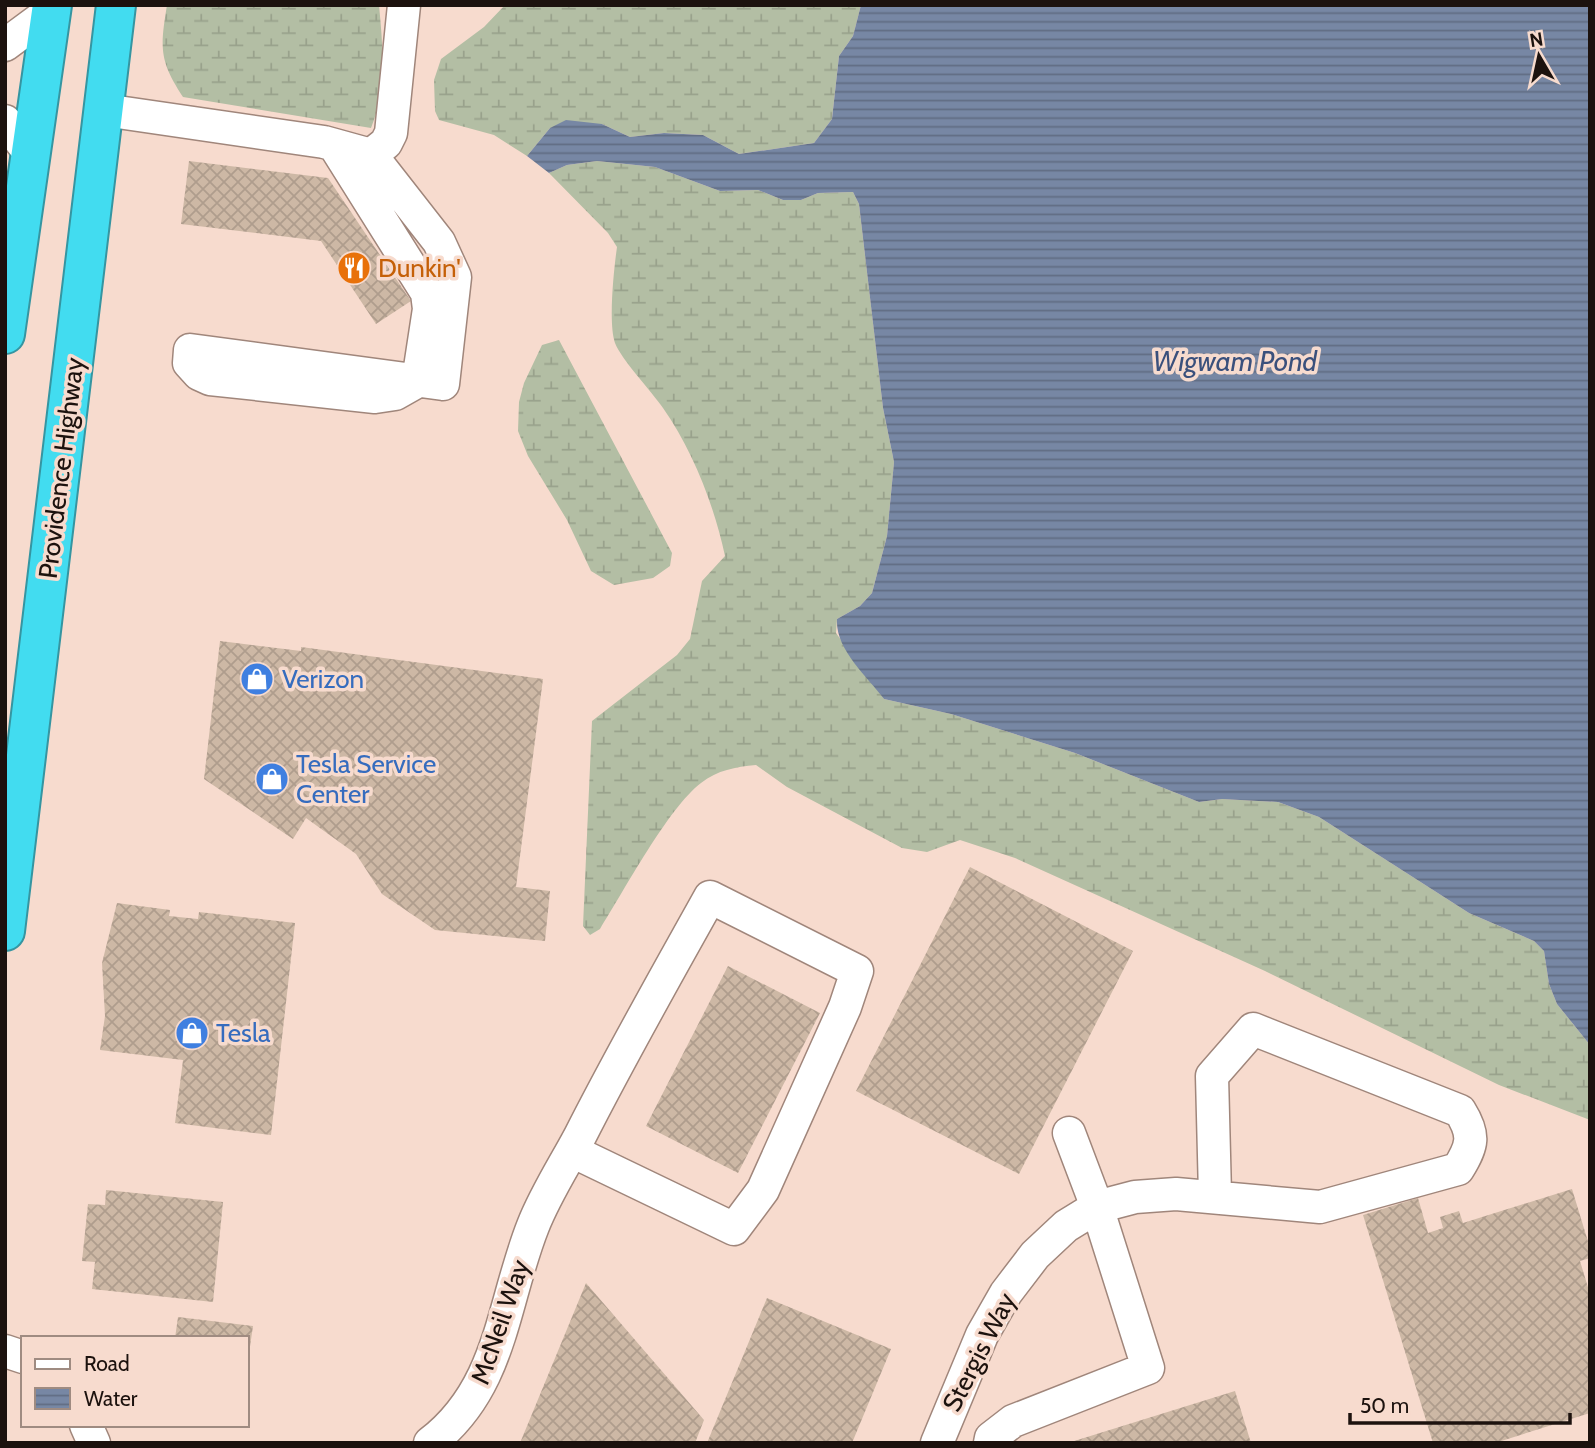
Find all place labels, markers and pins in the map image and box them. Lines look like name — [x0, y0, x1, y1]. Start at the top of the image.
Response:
restaurant icon: Dunkin' — [335, 249, 373, 287]
place label: Dunkin' — [378, 252, 461, 284]
shop icon: Verizon — [238, 660, 276, 698]
place label: Verizon — [282, 663, 364, 695]
place label: Tesla Service Center — [296, 748, 436, 810]
shop icon: Tesla Service Center — [253, 760, 291, 798]
shop icon: Tesla — [173, 1014, 211, 1052]
place label: Tesla — [216, 1017, 271, 1049]

